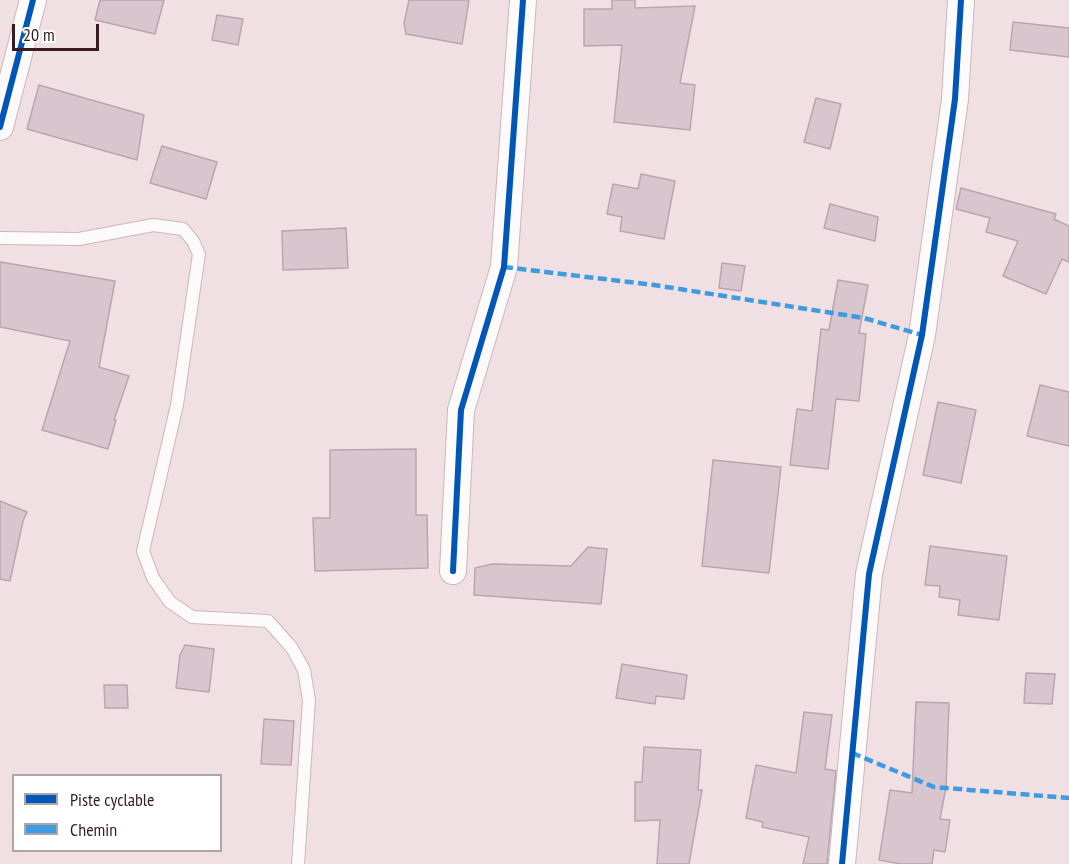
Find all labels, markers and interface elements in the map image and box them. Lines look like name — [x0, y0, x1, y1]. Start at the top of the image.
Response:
scale bar — [15, 12, 102, 50]
text: 20 m — [23, 23, 55, 46]
legend — [12, 774, 222, 852]
text: Piste cyclable — [70, 788, 154, 811]
text: Chemin — [70, 818, 117, 841]

